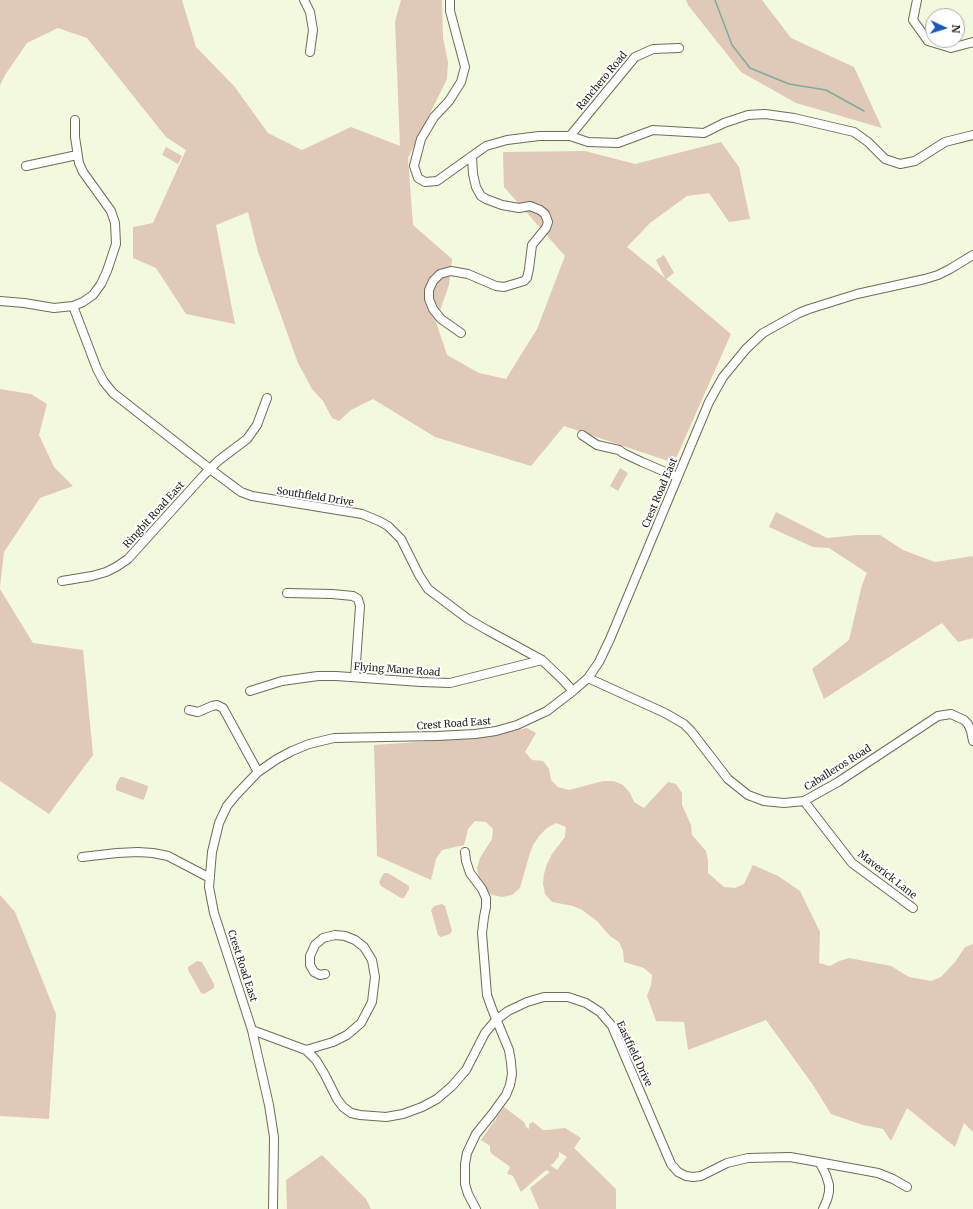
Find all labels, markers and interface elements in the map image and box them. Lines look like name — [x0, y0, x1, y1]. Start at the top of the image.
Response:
north arrow — [925, 8, 965, 48]
text: N — [949, 24, 963, 34]
street label: Ranchero Road — [574, 49, 630, 113]
street label: Crest Road East — [640, 456, 680, 530]
street label: Ringbit Road East — [121, 479, 187, 551]
street label: Southfield Drive — [275, 485, 355, 509]
street label: Flying Mane Road — [353, 661, 441, 679]
street label: Crest Road East — [416, 715, 492, 733]
street label: Caballeros Road — [802, 743, 874, 793]
street label: Maverick Lane — [855, 848, 919, 902]
street label: Crest Road East — [225, 929, 259, 1003]
street label: Eastfield Drive — [614, 1019, 654, 1089]

